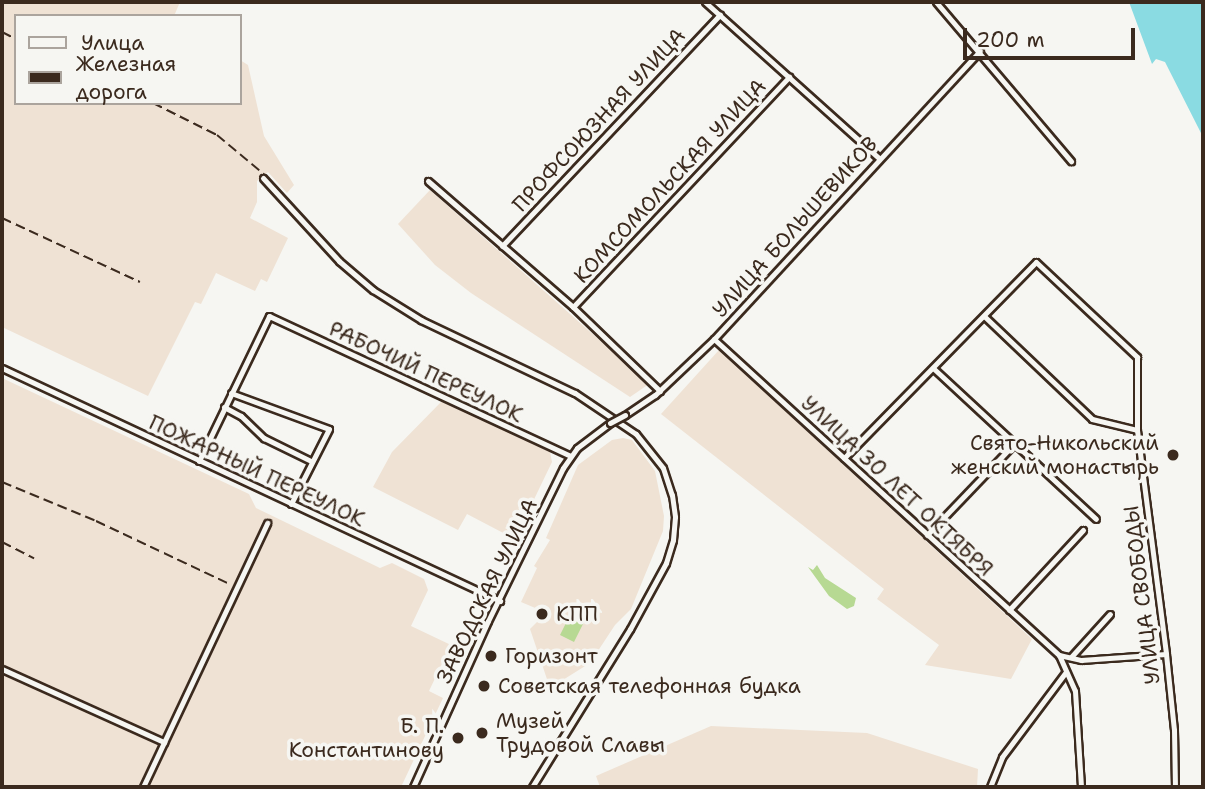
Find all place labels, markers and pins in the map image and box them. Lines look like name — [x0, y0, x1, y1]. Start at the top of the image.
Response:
place label: Свято-Никольский женский монастырь — [951, 430, 1159, 480]
marker: Свято-Никольский женский монастырь — [1165, 447, 1181, 463]
place label: КПП — [556, 601, 598, 627]
marker: КПП — [534, 606, 550, 622]
place label: Горизонт — [505, 643, 598, 669]
marker: Горизонт — [483, 648, 499, 664]
place label: Советская телефонная будка — [498, 673, 801, 699]
marker: Советская телефонная будка — [476, 678, 492, 694]
place label: Музей Трудовой Славы — [496, 708, 665, 758]
place label: Б. П. Константинову — [289, 713, 444, 763]
marker: Музей Трудовой Славы — [474, 725, 490, 741]
marker: Б. П. Константинову — [450, 730, 466, 746]

